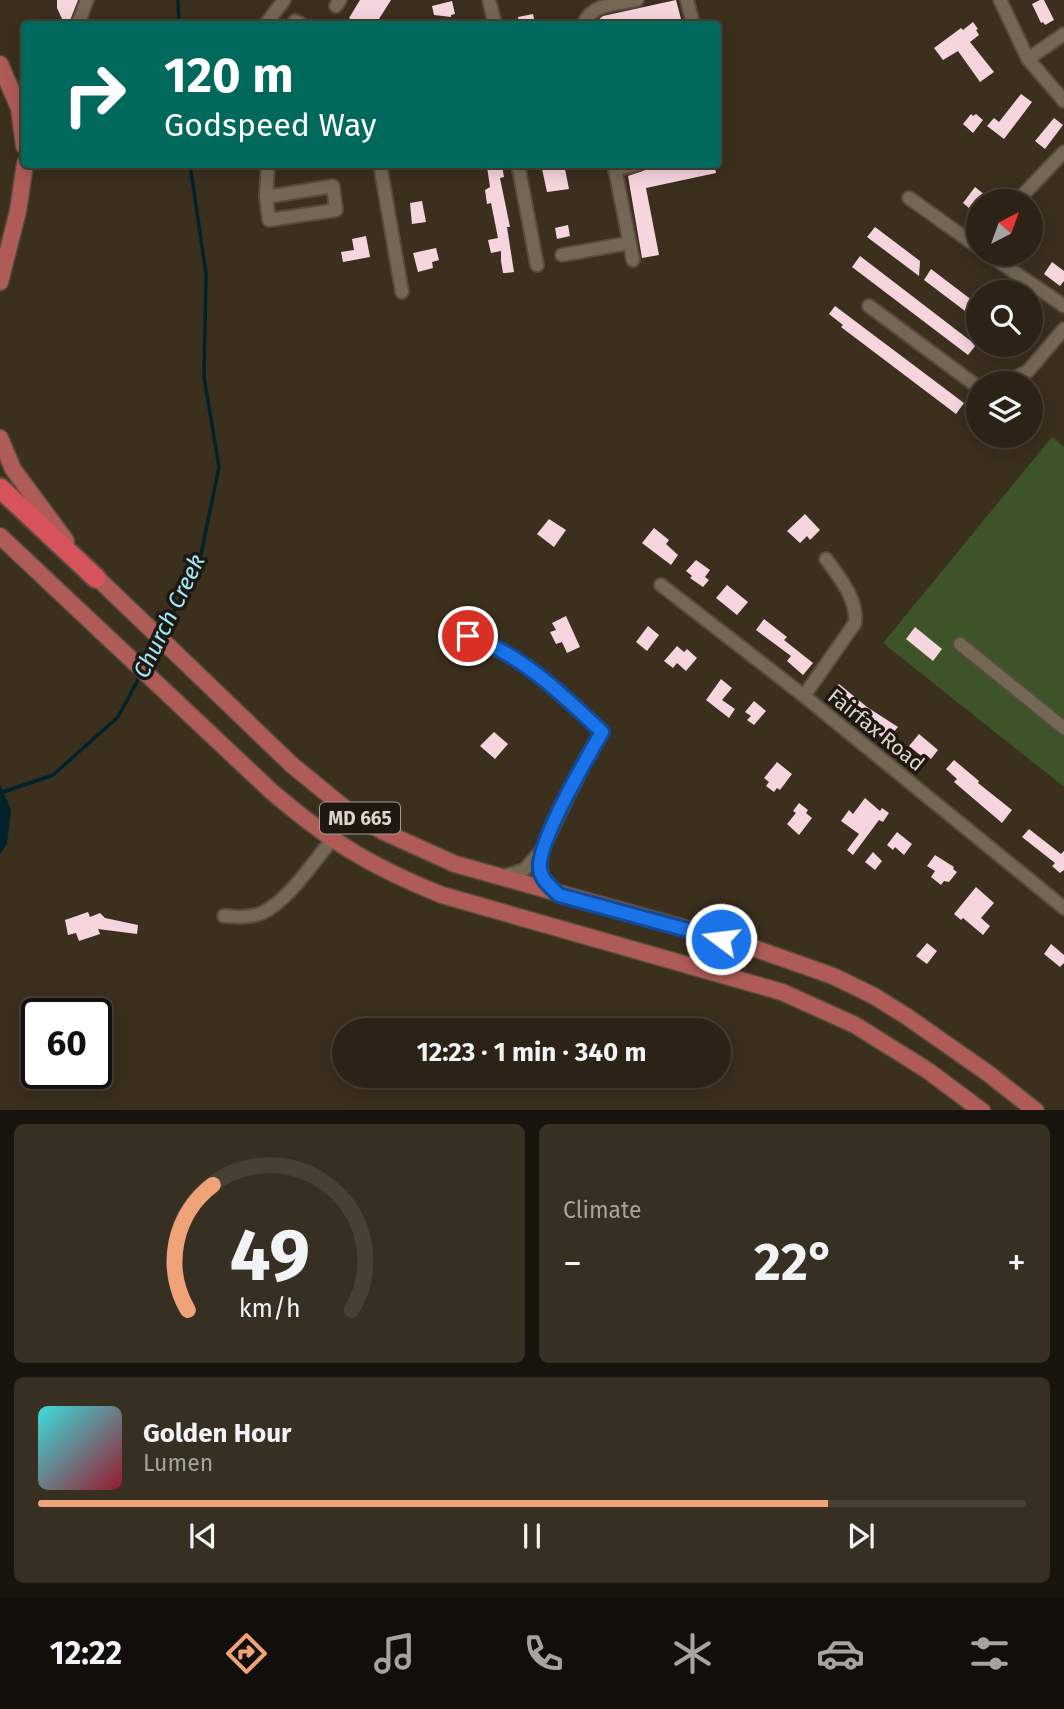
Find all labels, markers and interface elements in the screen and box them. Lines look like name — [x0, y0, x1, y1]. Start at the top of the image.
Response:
text: 120 m — [164, 46, 294, 105]
icon: right — [49, 49, 140, 140]
text: Godspeed Way — [164, 106, 377, 144]
north arrow — [966, 189, 1043, 266]
map controls — [966, 189, 1043, 448]
button: search — [966, 280, 1043, 357]
button: layers — [966, 371, 1043, 448]
water label: Church Creek — [127, 550, 211, 682]
pin — [438, 606, 498, 666]
icon: arrive — [449, 617, 487, 655]
street label: Fairfax Road — [822, 683, 930, 777]
road number: MD 665 — [320, 803, 400, 834]
position arrow — [684, 902, 758, 976]
speed limit sign: 60 — [21, 998, 112, 1089]
text: 12:23 · 1 min · 340 m — [417, 1037, 646, 1068]
text: Climate — [563, 1196, 642, 1224]
text: 49 — [229, 1212, 310, 1299]
text: 22° — [754, 1231, 835, 1294]
text: − — [563, 1240, 582, 1286]
text: + — [1007, 1240, 1026, 1286]
text: km/h — [239, 1293, 300, 1323]
text: Golden Hour — [143, 1418, 291, 1449]
text: Lumen — [143, 1449, 213, 1477]
icon: previous — [184, 1517, 222, 1555]
icon: pause — [513, 1517, 551, 1555]
icon: next — [842, 1517, 880, 1555]
icon: directions — [222, 1629, 271, 1678]
icon: music — [370, 1629, 419, 1678]
icon: phone — [519, 1629, 568, 1678]
icon: climate — [668, 1629, 717, 1678]
icon: car — [816, 1629, 865, 1678]
icon: filters — [965, 1629, 1014, 1678]
text: 12:22 — [50, 1634, 122, 1672]

